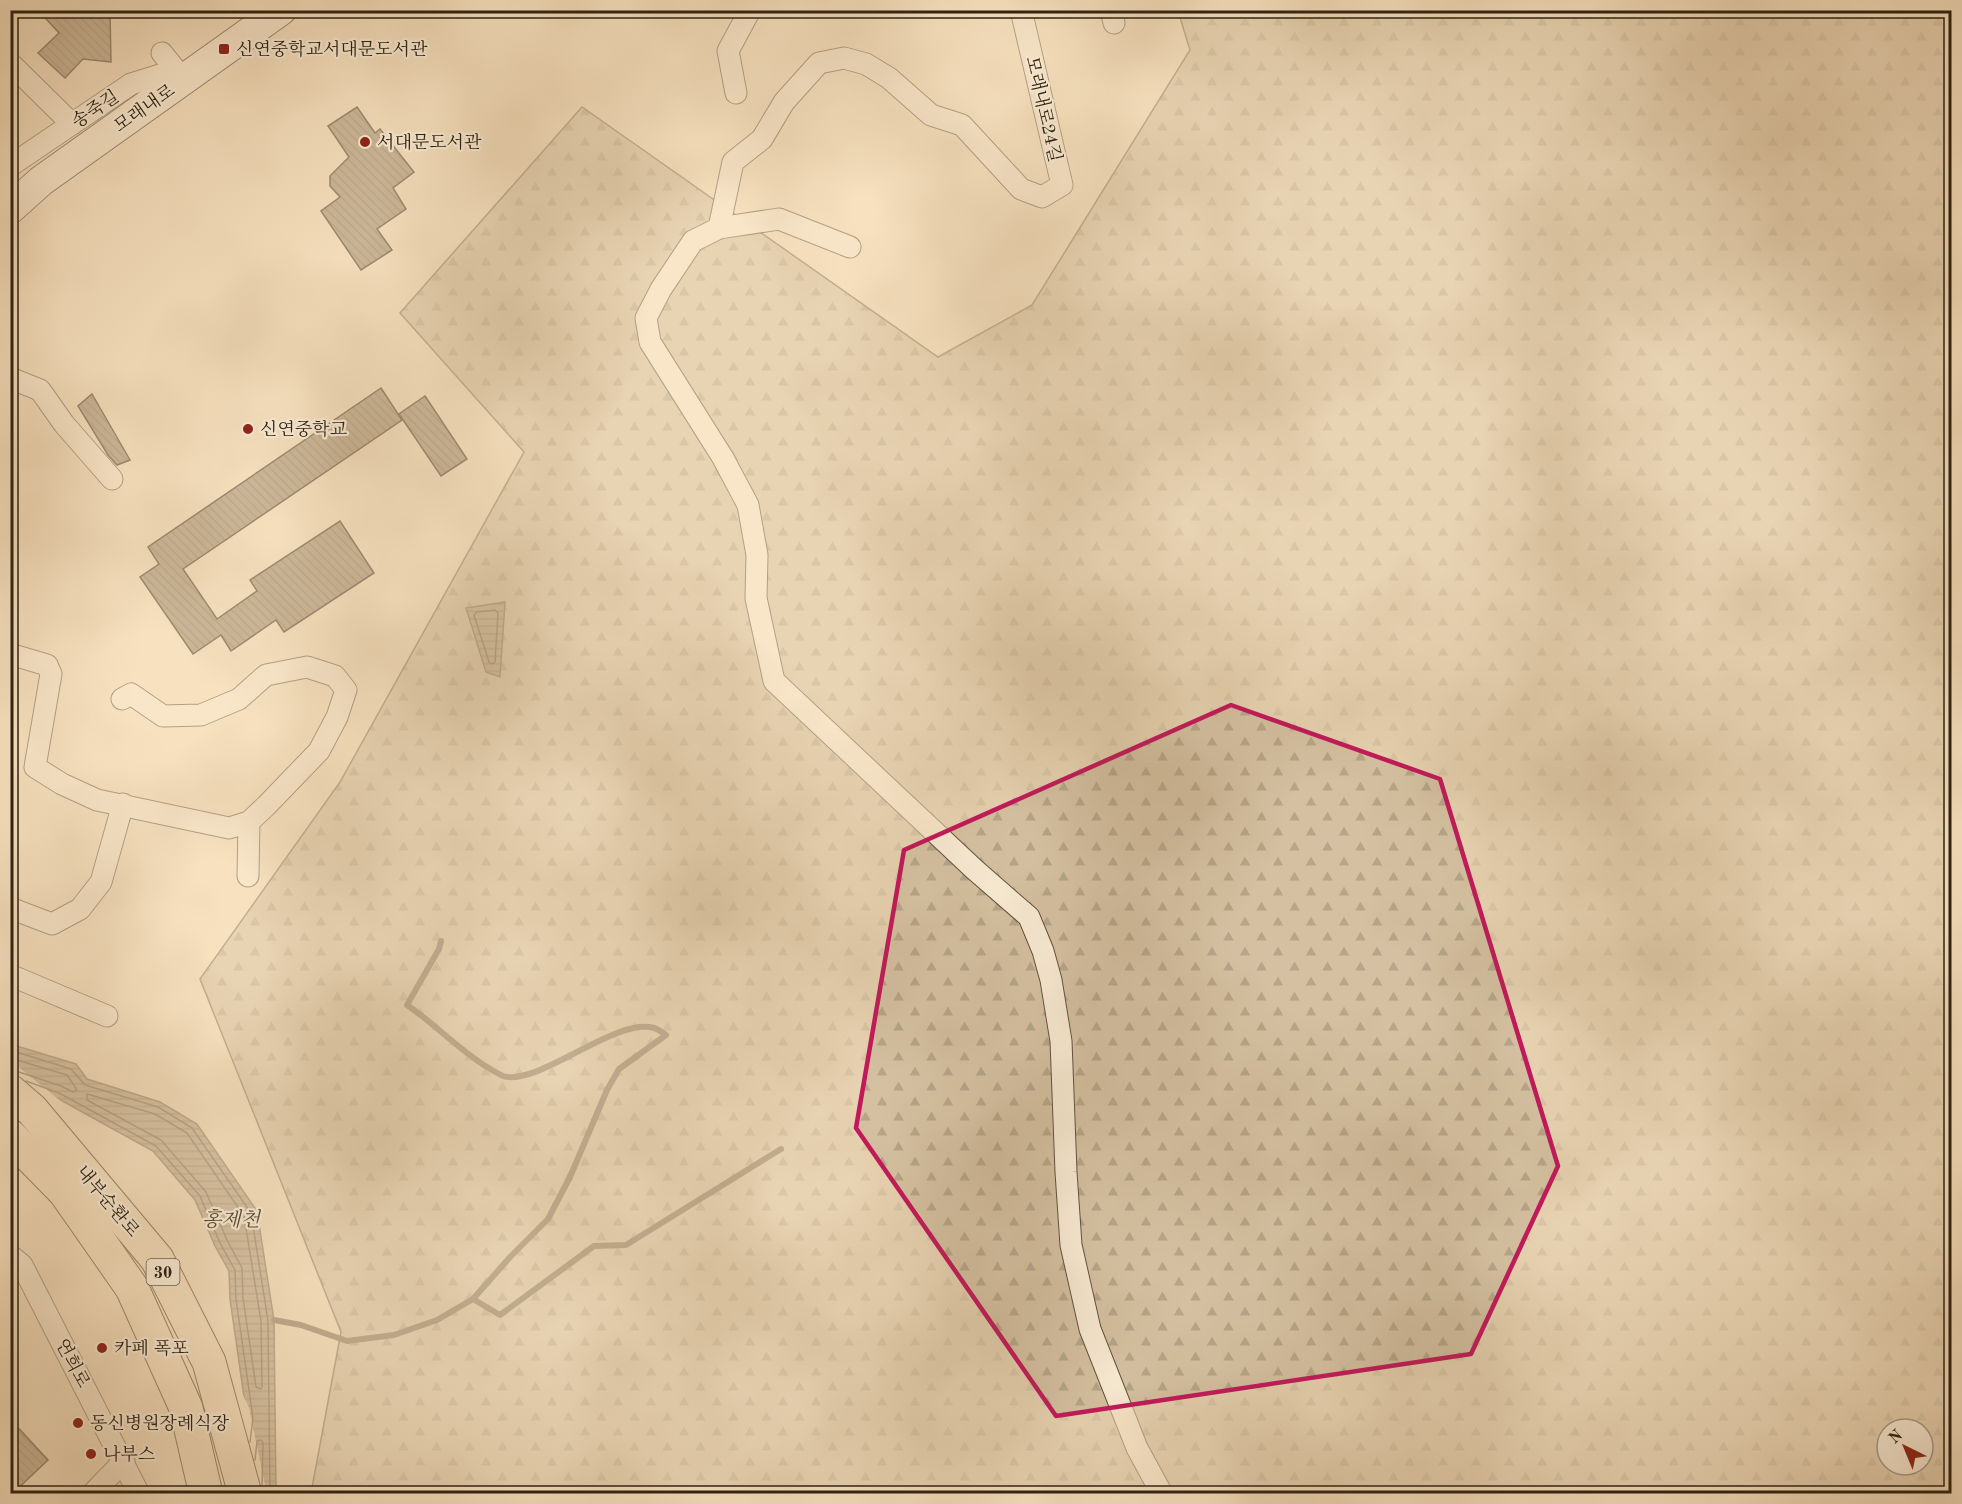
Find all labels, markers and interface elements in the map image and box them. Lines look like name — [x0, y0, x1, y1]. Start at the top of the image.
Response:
place label: 신연중학교서대문도서관 — [236, 40, 428, 59]
marker: 신연중학교서대문도서관 — [217, 42, 231, 56]
street label: 모래내로24길 — [1022, 54, 1065, 164]
street label: 모래내로 — [110, 81, 178, 136]
street label: 송죽길 — [68, 86, 122, 132]
place label: 서대문도서관 — [377, 133, 482, 152]
marker: 서대문도서관 — [358, 135, 372, 149]
place label: 신연중학교 — [260, 420, 348, 439]
marker: 신연중학교 — [241, 422, 255, 436]
street label: 내부순환로 — [72, 1161, 144, 1241]
water label: 홍제천 — [202, 1208, 262, 1231]
road number: 30 — [146, 1259, 180, 1285]
street label: 연희로 — [52, 1336, 93, 1391]
place label: 카페 폭포 — [114, 1339, 189, 1358]
marker: 카페 폭포 — [95, 1341, 109, 1355]
place label: 동신병원장례식장 — [90, 1414, 230, 1433]
marker: 동신병원장례식장 — [71, 1416, 85, 1430]
north arrow — [1875, 1417, 1935, 1477]
text: N — [1886, 1427, 1907, 1448]
place label: 나부스 — [103, 1445, 156, 1464]
marker: 나부스 — [84, 1447, 98, 1461]

